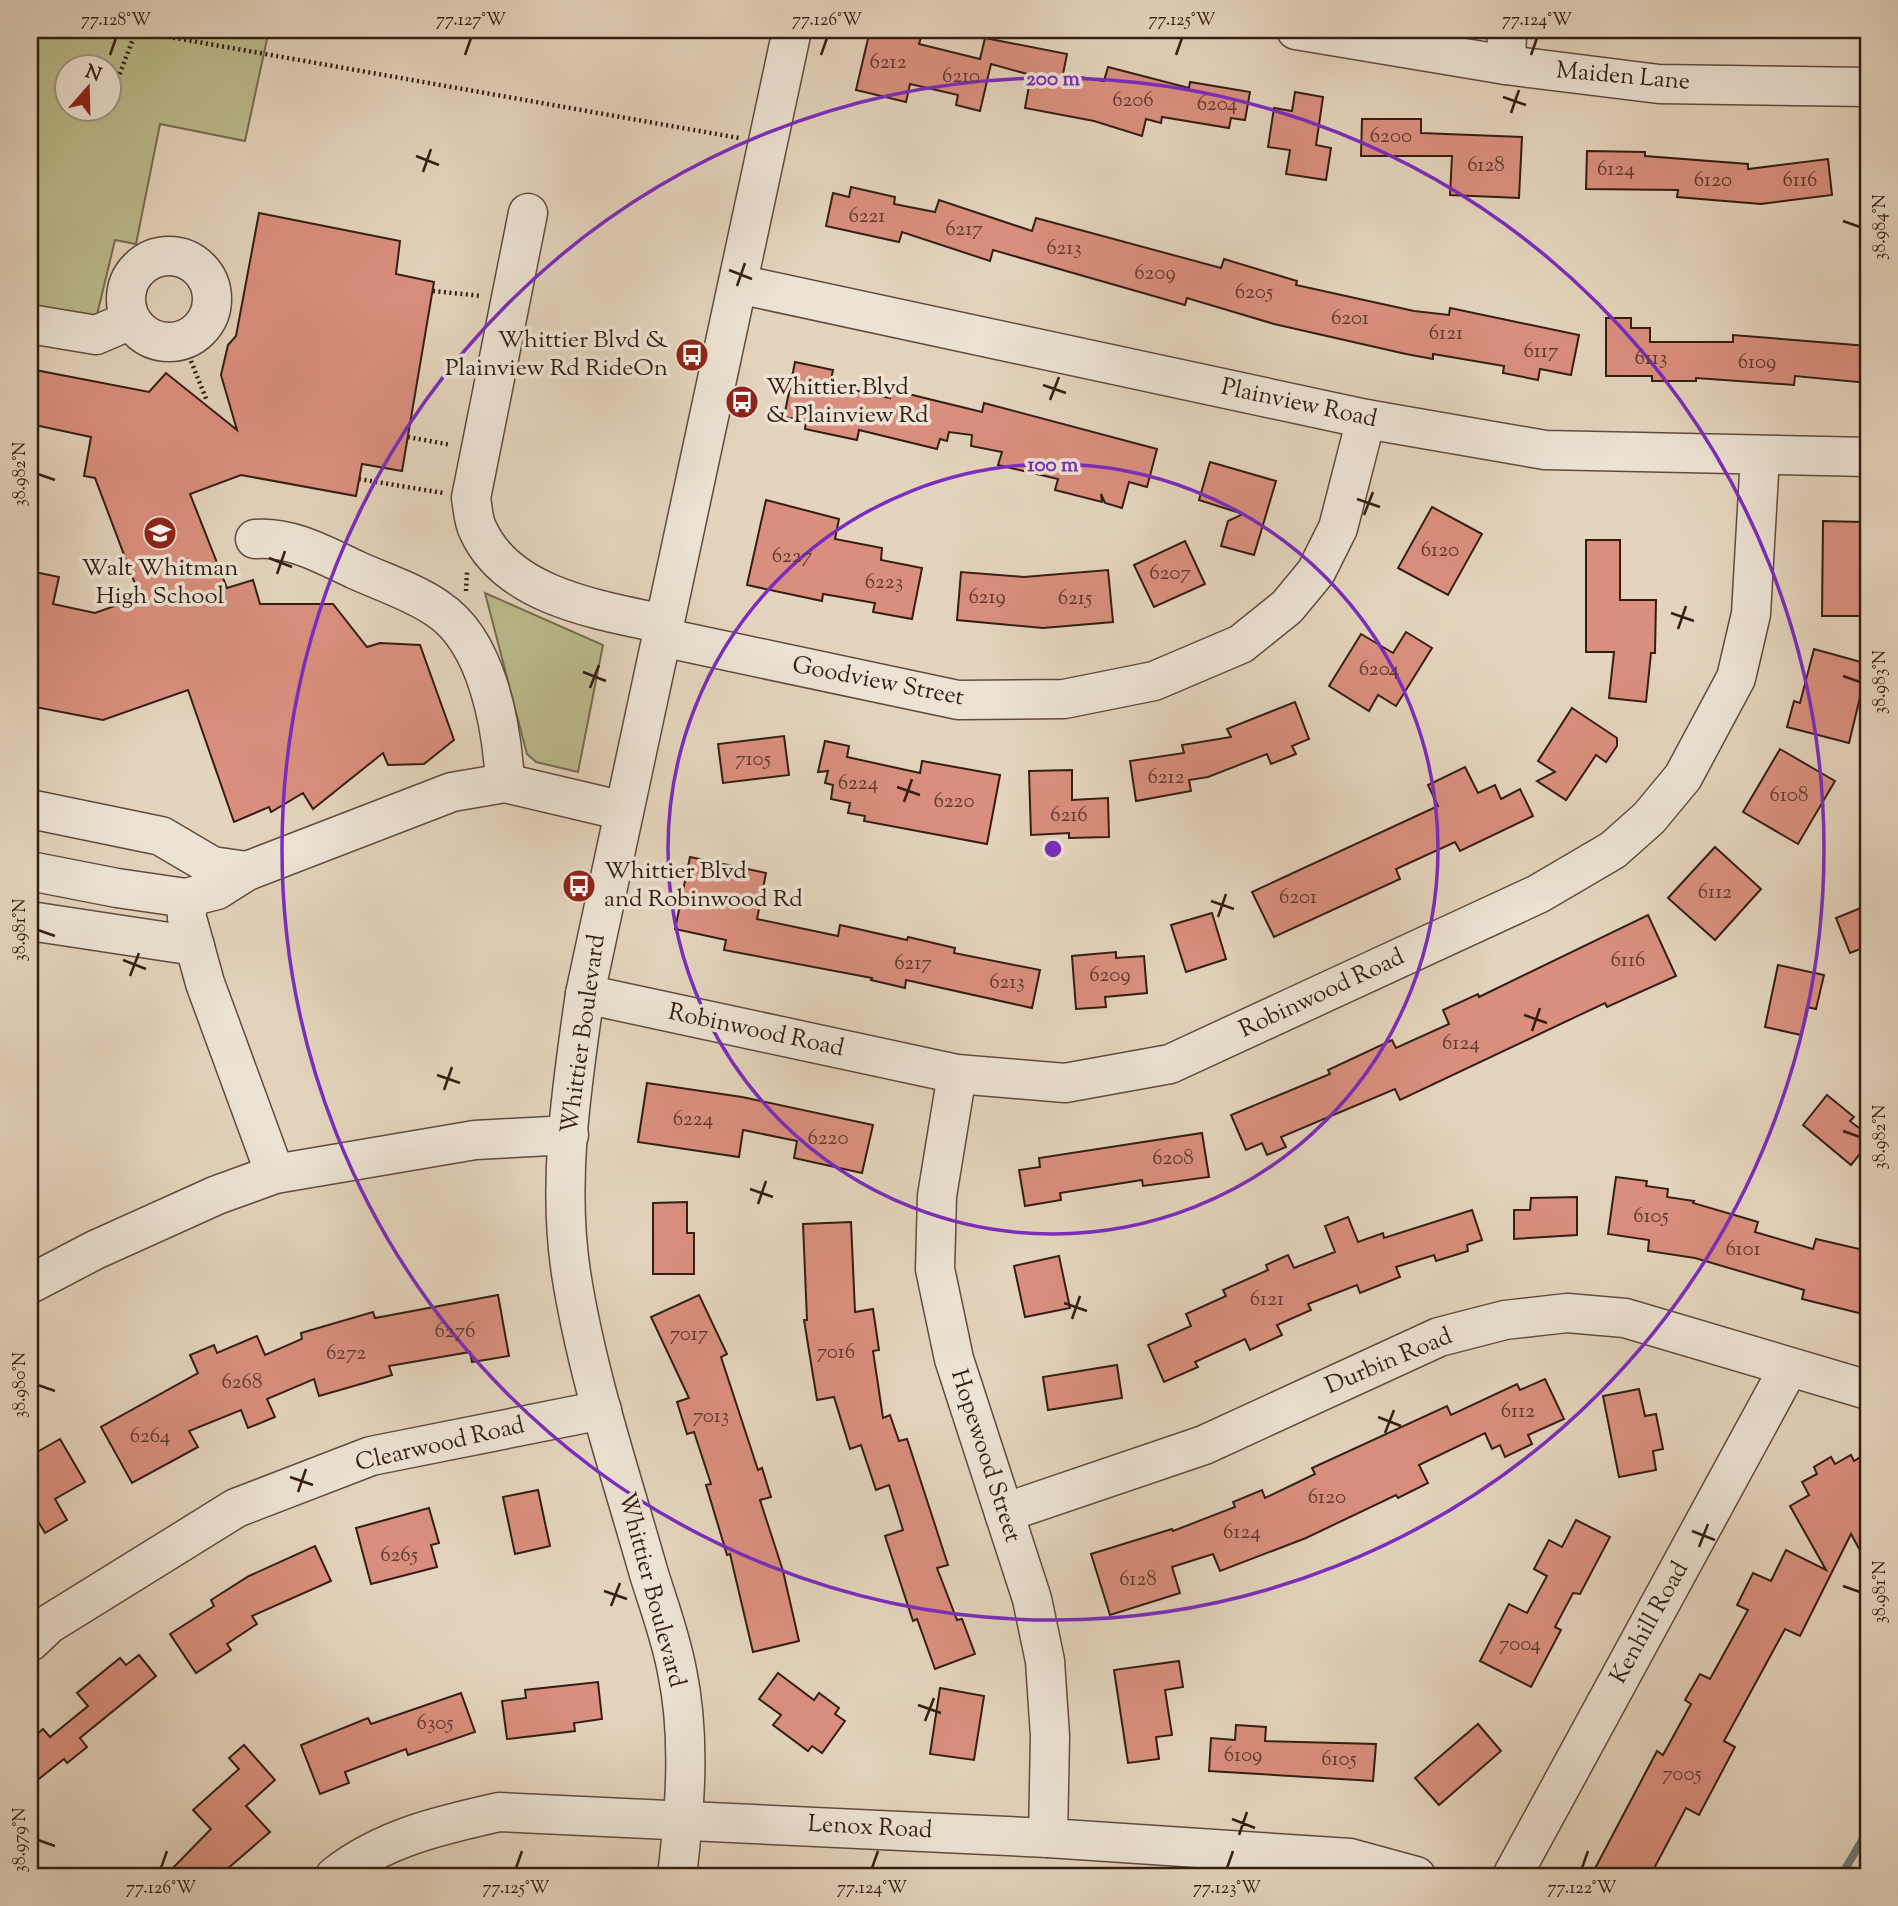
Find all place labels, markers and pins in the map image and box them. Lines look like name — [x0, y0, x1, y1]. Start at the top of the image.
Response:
place label: Whittier Blvd & Plainview Rd RideOn — [445, 324, 668, 386]
bus stop icon: Whittier Blvd & Plainview Rd RideOn — [673, 336, 711, 374]
place label: Whittier Blvd & Plainview Rd — [766, 371, 929, 433]
bus stop icon: Whittier Blvd & Plainview Rd — [723, 383, 761, 421]
school or university icon: Walt Whitman High School — [141, 514, 179, 552]
place label: Walt Whitman High School — [82, 552, 238, 614]
centre of rings — [1041, 837, 1065, 861]
place label: Whittier Blvd and Robinwood Rd — [604, 855, 803, 917]
bus stop icon: Whittier Blvd and Robinwood Rd — [560, 867, 598, 905]

